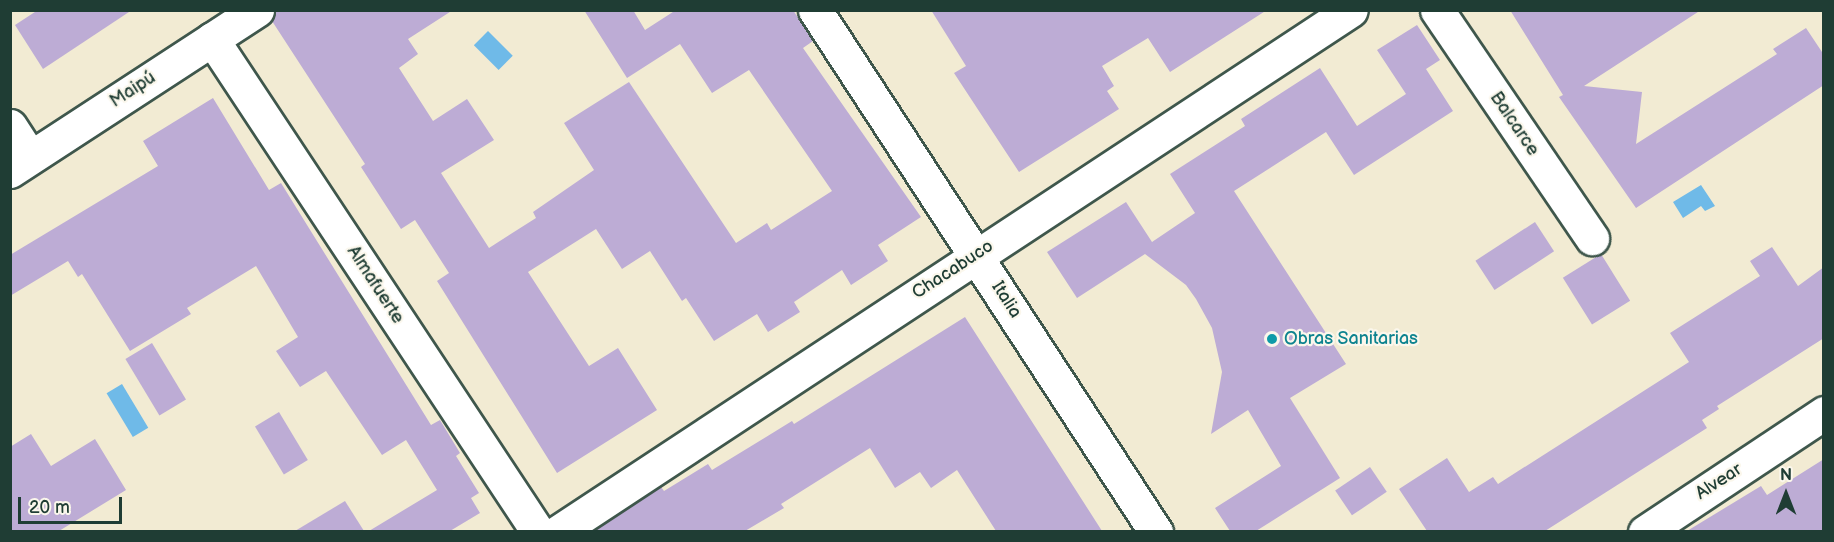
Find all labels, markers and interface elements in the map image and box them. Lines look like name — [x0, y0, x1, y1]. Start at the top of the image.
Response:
street label: Maipú — [106, 67, 160, 113]
street label: Balcarce — [1485, 88, 1543, 160]
street label: Chacabuco — [908, 236, 998, 304]
street label: Almafuerte — [342, 242, 408, 328]
street label: Italia — [986, 278, 1026, 322]
place label: Obras Sanitarias — [1284, 328, 1418, 350]
marker: Obras Sanitarias — [1265, 332, 1279, 346]
street label: Alvear — [1692, 459, 1746, 505]
north arrow — [1756, 464, 1816, 524]
text: N — [1780, 466, 1792, 485]
scale bar — [21, 485, 124, 523]
text: 20 m — [29, 497, 70, 518]

